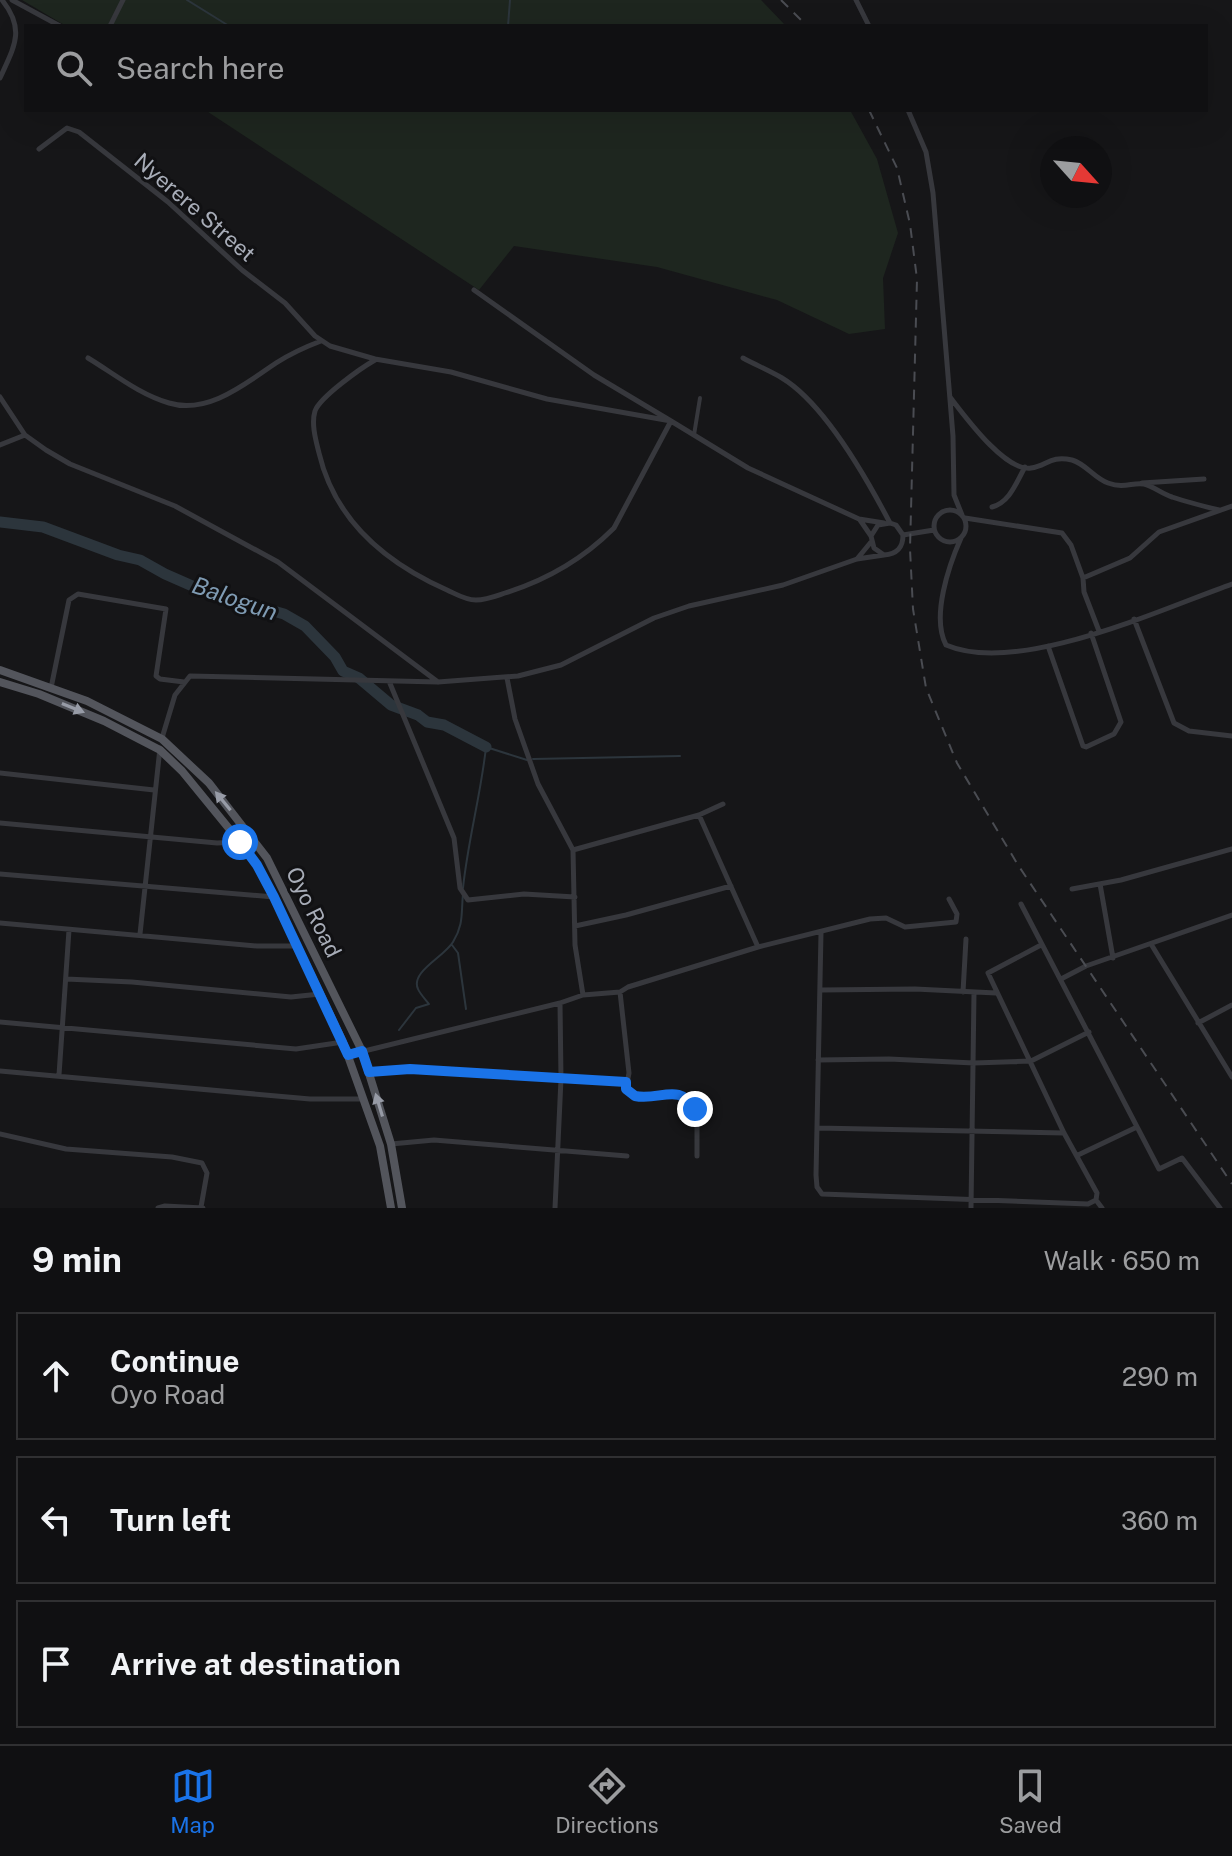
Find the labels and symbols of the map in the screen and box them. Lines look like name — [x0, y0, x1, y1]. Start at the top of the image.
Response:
north arrow — [1040, 136, 1112, 208]
street label: Nyerere Street — [129, 147, 261, 267]
water label: Balogun — [189, 570, 281, 626]
one-way arrow — [61, 702, 85, 715]
one-way arrow — [215, 791, 232, 811]
route start — [222, 824, 258, 860]
street label: Oyo Road — [281, 863, 347, 961]
route end — [677, 1091, 713, 1127]
one-way arrow — [372, 1092, 385, 1116]

